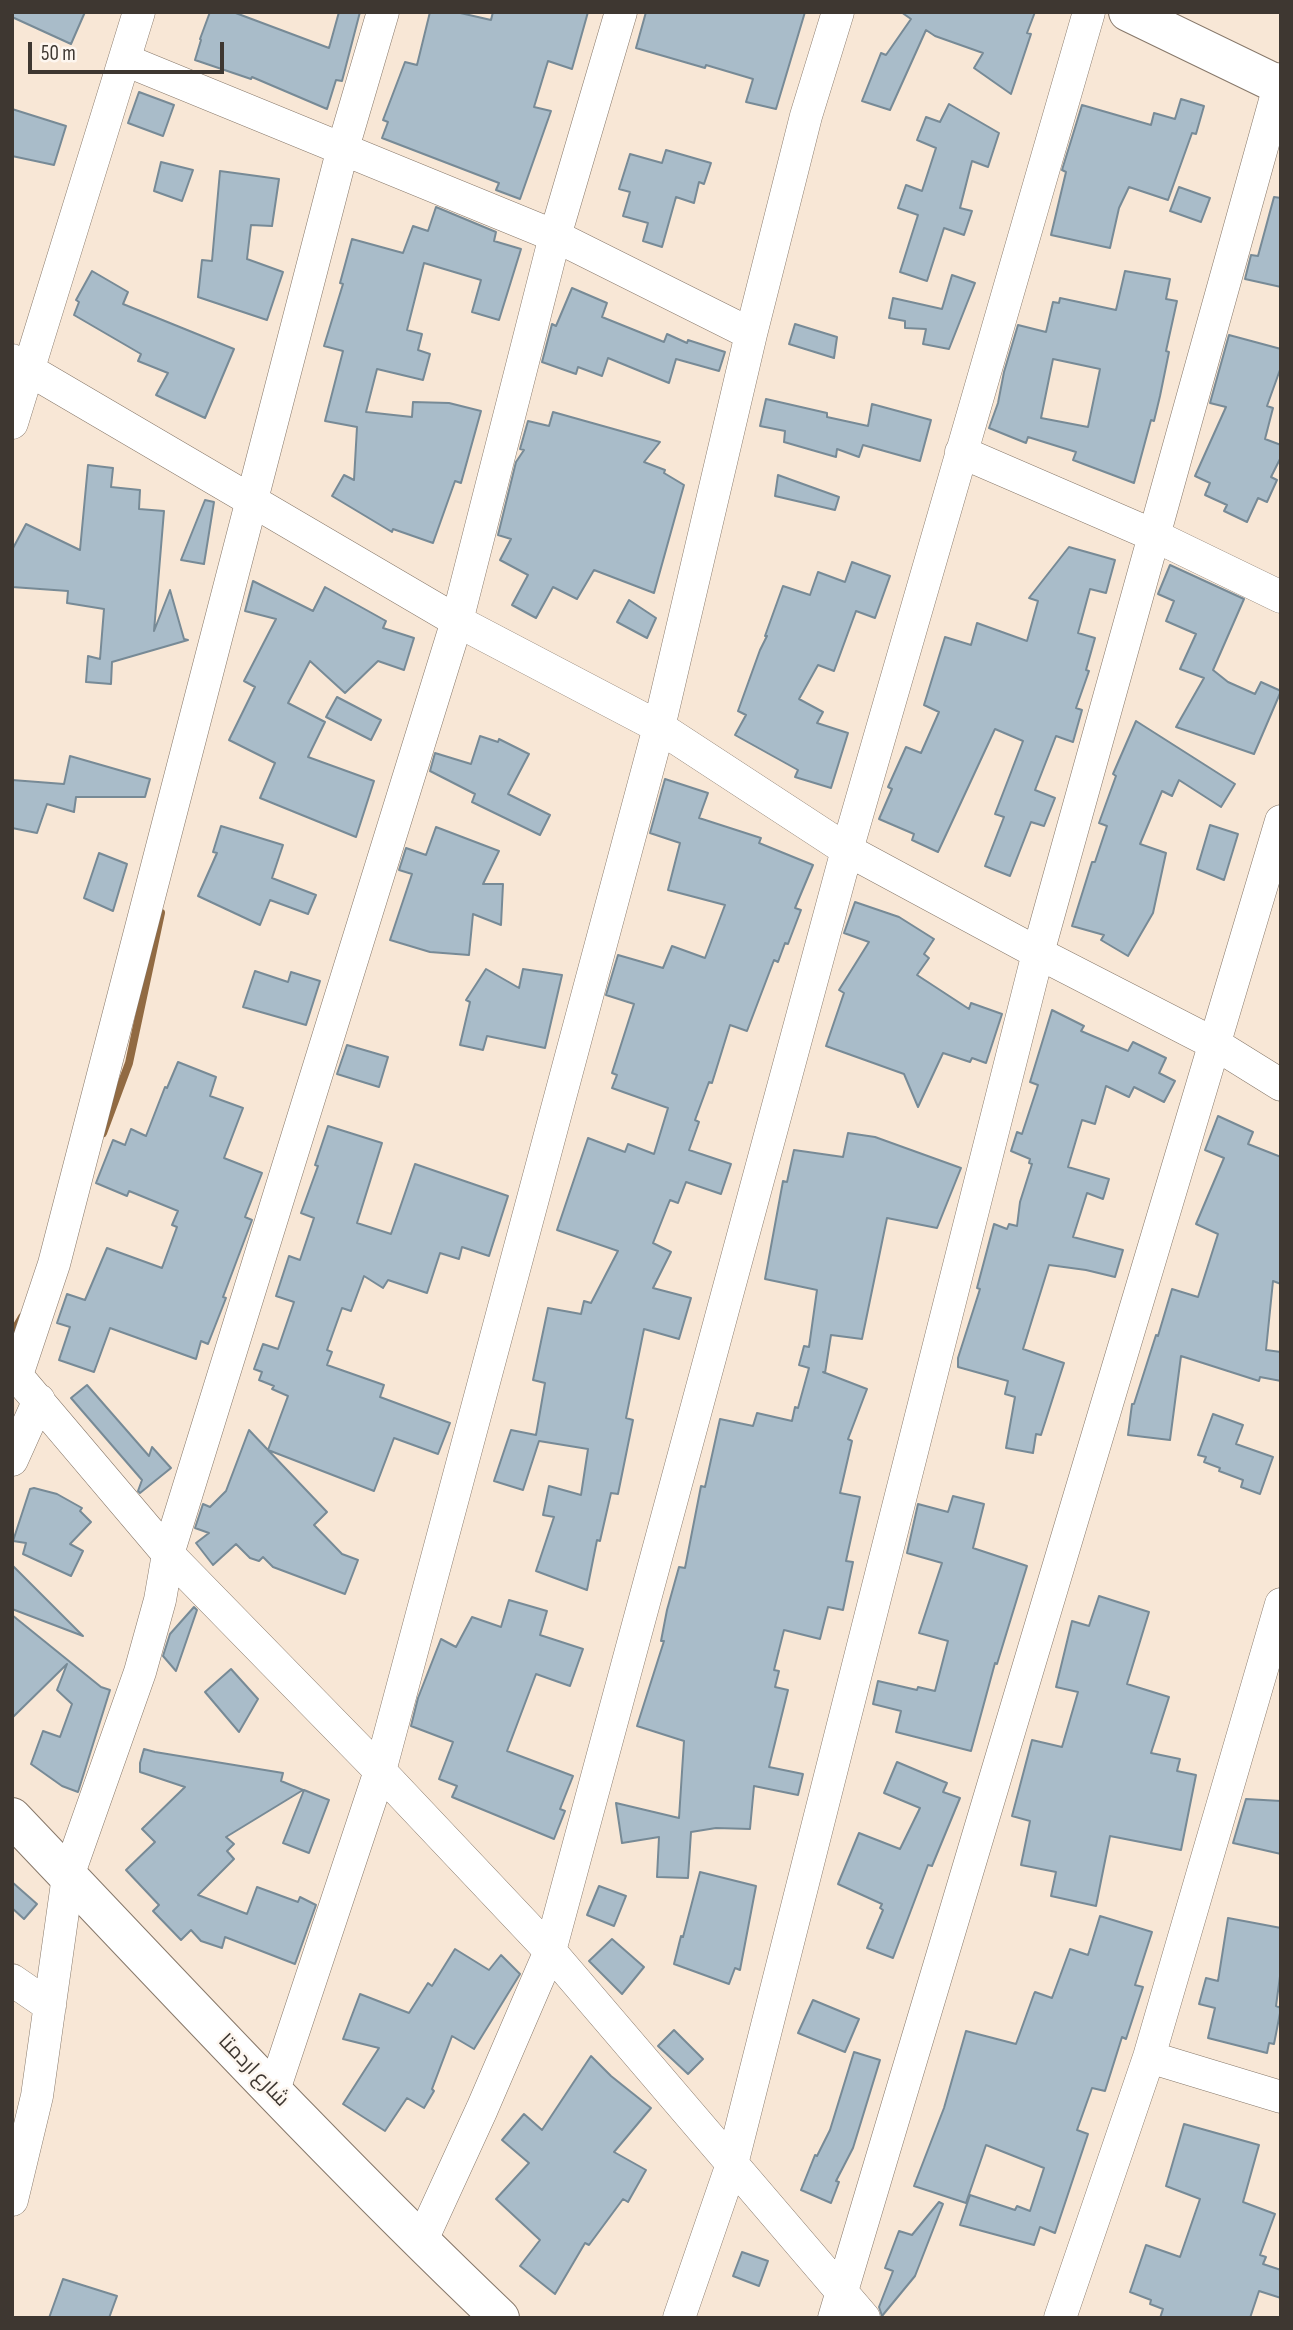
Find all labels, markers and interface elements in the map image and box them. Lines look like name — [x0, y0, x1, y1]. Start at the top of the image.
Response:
scale bar — [32, 28, 228, 72]
text: 50 m — [41, 41, 76, 66]
street label: شارع اردمتا — [212, 2029, 294, 2113]

